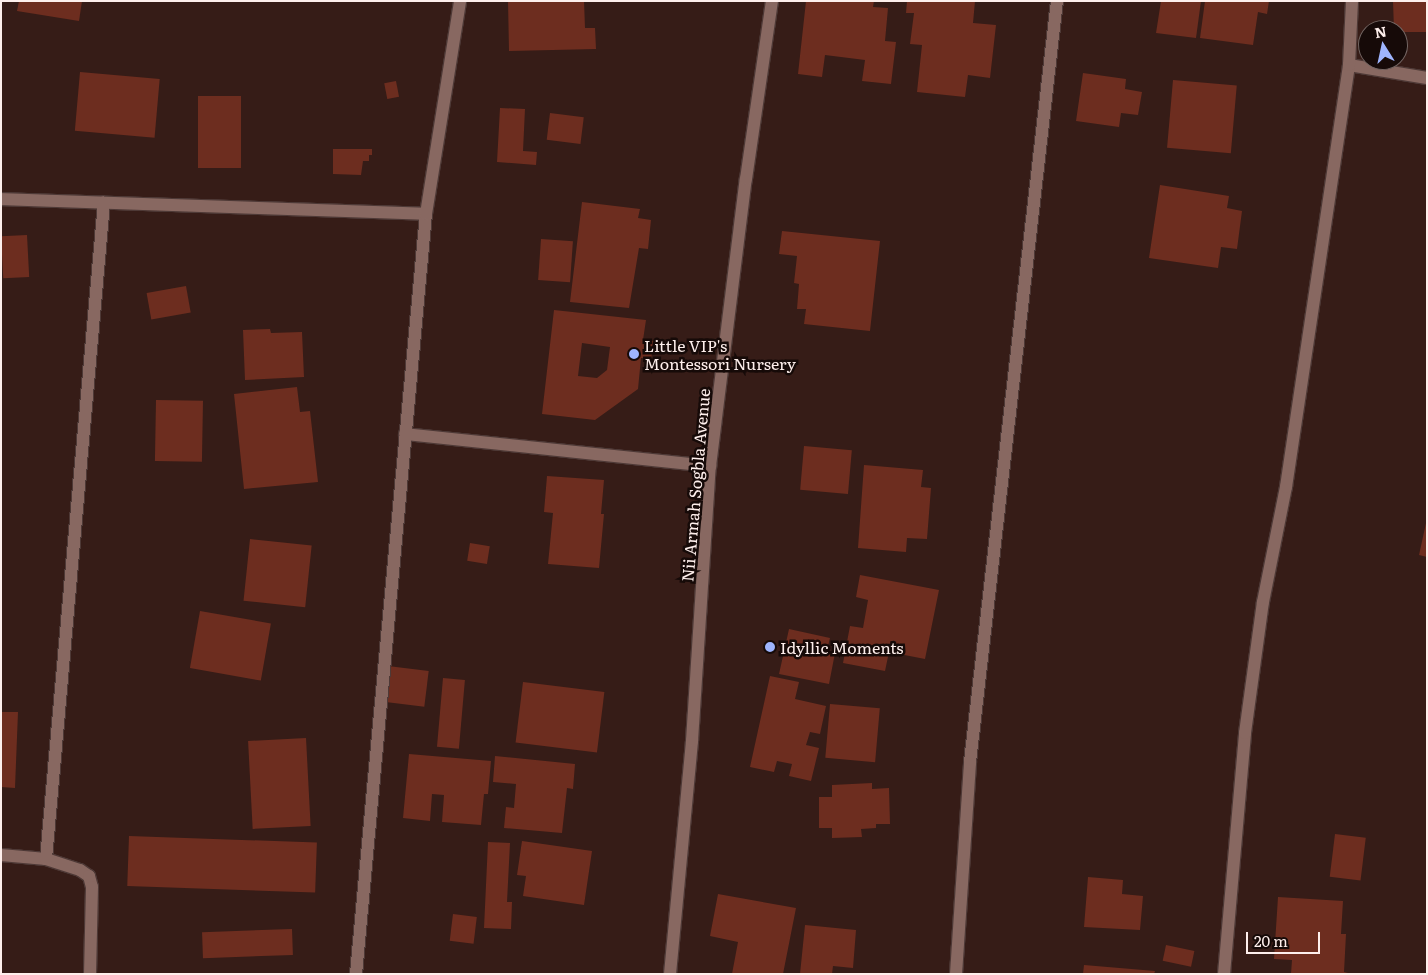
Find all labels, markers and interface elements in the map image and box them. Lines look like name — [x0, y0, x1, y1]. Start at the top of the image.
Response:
north arrow — [1358, 20, 1408, 70]
text: N — [1373, 20, 1388, 42]
place label: Little VIP's Montessori Nursery — [644, 335, 796, 373]
marker: Little VIP's Montessori Nursery — [628, 348, 640, 360]
street label: Nii Armah Sogbla Avenue — [677, 387, 713, 583]
place label: Idyllic Moments — [780, 637, 904, 657]
marker: Idyllic Moments — [764, 641, 776, 653]
scale bar — [1248, 922, 1322, 954]
text: 20 m — [1254, 929, 1288, 952]

